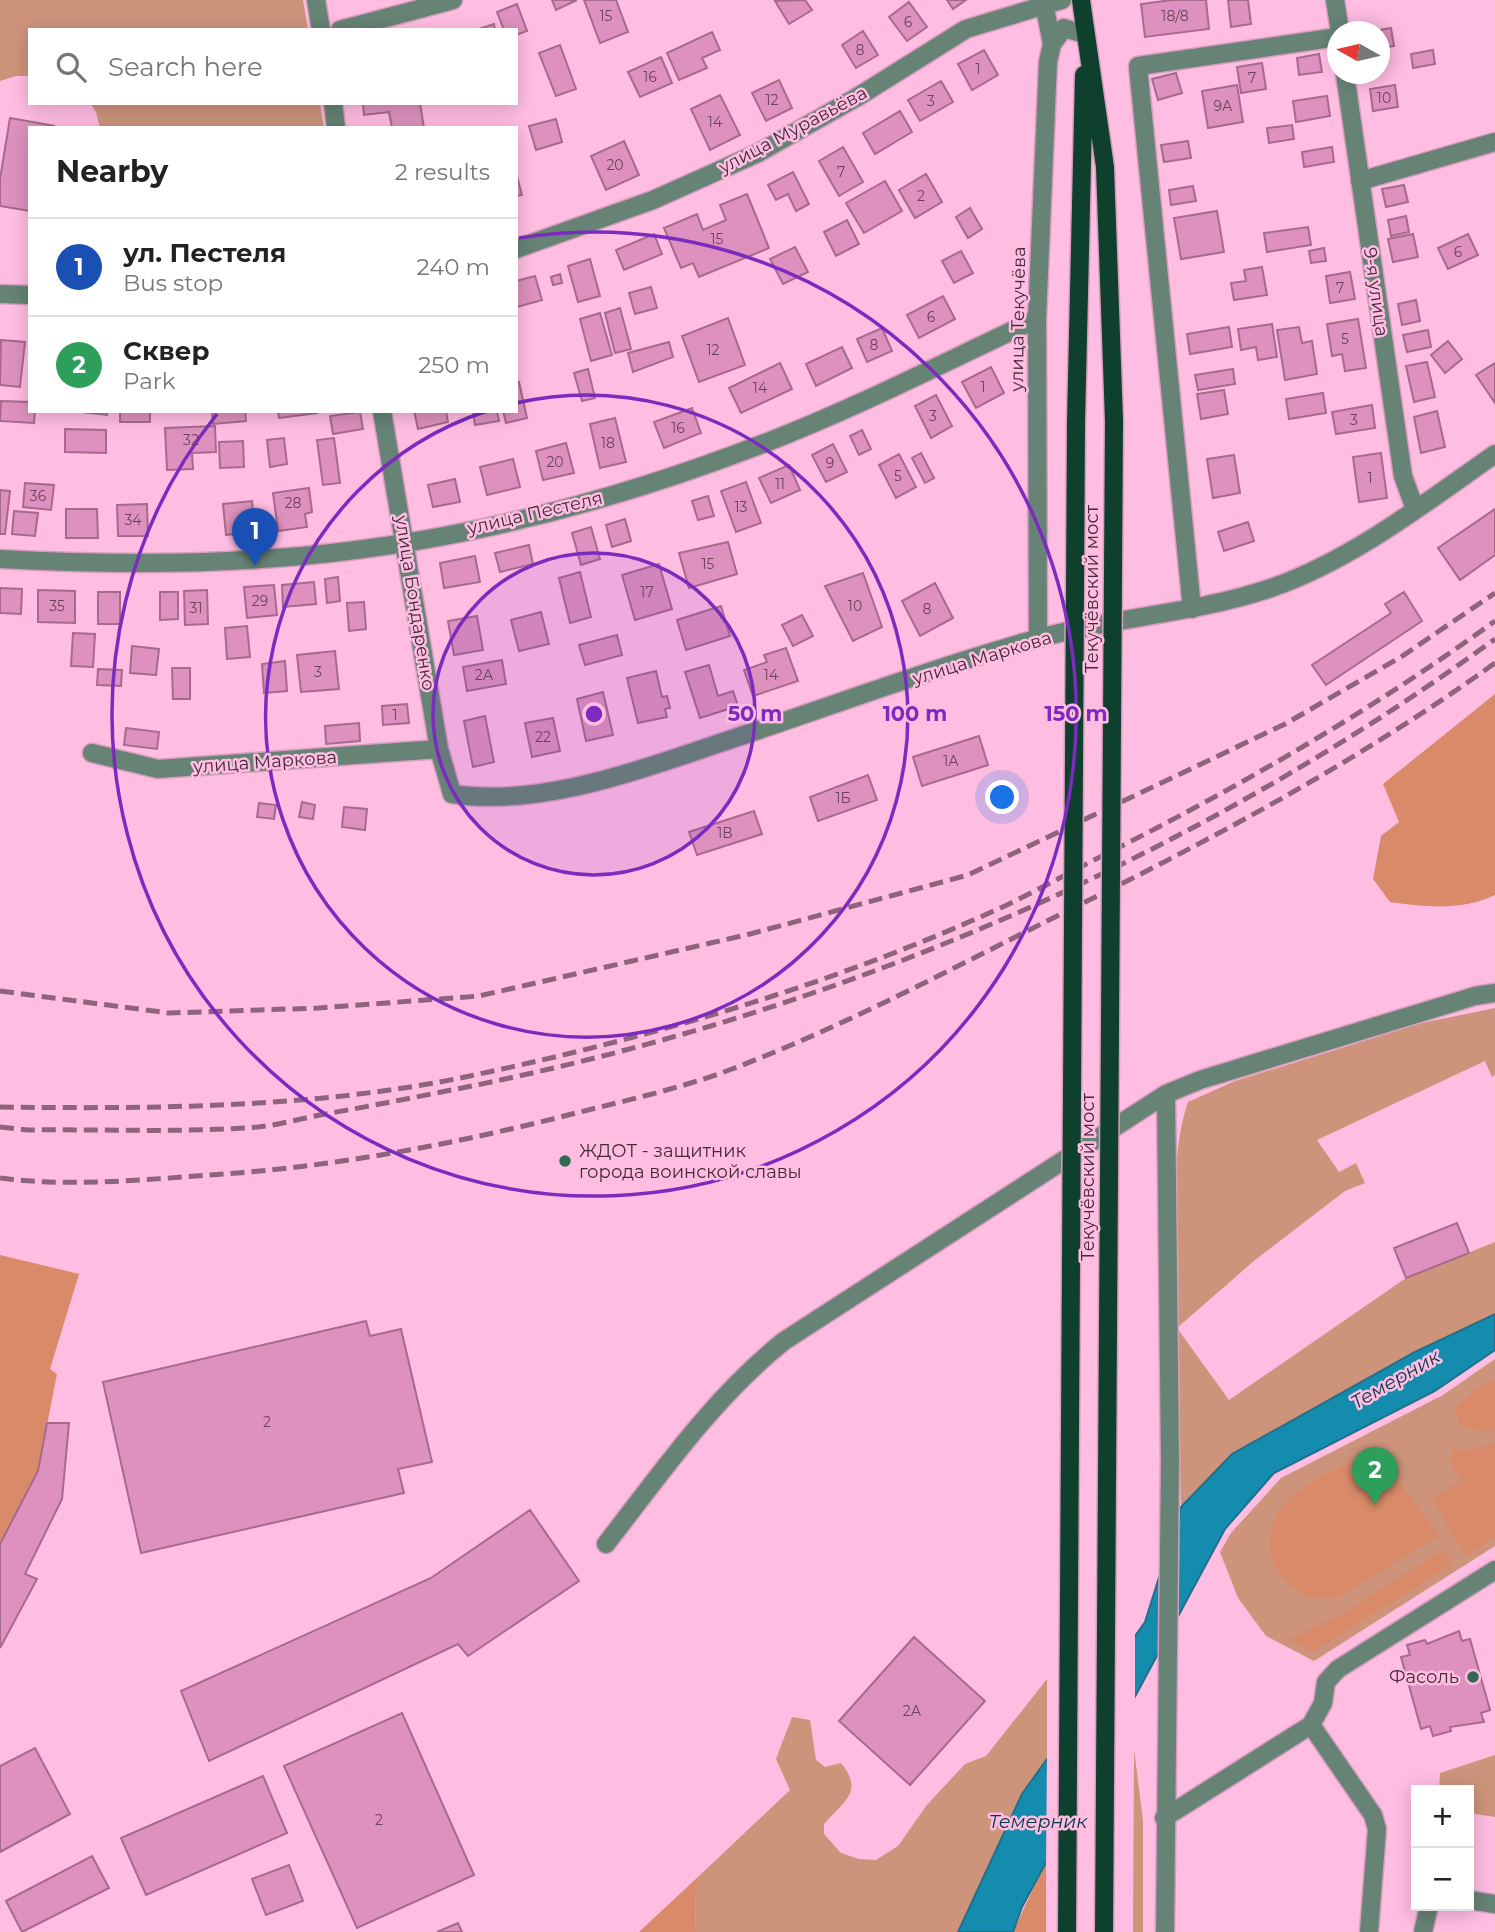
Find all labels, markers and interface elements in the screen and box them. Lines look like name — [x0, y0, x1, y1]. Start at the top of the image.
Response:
house number: 15 — [600, 7, 613, 25]
house number: 18/8 — [1161, 7, 1189, 25]
house number: 6 — [904, 13, 913, 31]
north arrow — [1327, 21, 1390, 84]
search box — [28, 28, 518, 105]
house number: 8 — [856, 41, 865, 59]
icon: search — [52, 48, 90, 86]
text: Search here — [108, 51, 263, 83]
house number: 1 — [975, 60, 981, 78]
house number: 16 — [643, 68, 657, 86]
house number: 7 — [1248, 69, 1256, 87]
street label: улица Муравьёва — [714, 82, 871, 179]
house number: 10 — [1377, 89, 1391, 107]
house number: 12 — [765, 91, 779, 109]
house number: 3 — [927, 92, 935, 110]
house number: 9А — [1214, 97, 1233, 115]
house number: 14 — [708, 113, 723, 131]
text: Nearby — [56, 153, 168, 190]
house number: 20 — [606, 156, 624, 174]
text: 2 results — [395, 158, 490, 186]
house number: 7 — [837, 163, 845, 181]
house number: 2 — [917, 187, 925, 205]
house number: 15 — [711, 230, 724, 248]
text: ул. Пестеля — [123, 237, 286, 269]
house number: 6 — [1454, 243, 1463, 261]
street label: улица Текучёва — [1006, 246, 1030, 393]
street label: 9-я улица — [1359, 246, 1393, 338]
text: 1 — [74, 253, 84, 281]
text: 240 m — [417, 253, 490, 281]
text: Bus stop — [123, 269, 223, 297]
house number: 7 — [1336, 279, 1344, 297]
house number: 6 — [927, 308, 936, 326]
house number: 5 — [1341, 330, 1349, 348]
text: Сквер — [123, 335, 210, 367]
house number: 8 — [870, 336, 879, 354]
house number: 12 — [706, 341, 720, 359]
text: 2 — [72, 351, 86, 379]
text: 250 m — [418, 351, 490, 379]
text: Park — [123, 367, 176, 395]
house number: 1 — [980, 378, 986, 396]
house number: 14 — [753, 379, 768, 397]
house number: 3 — [929, 407, 937, 425]
house number: 3 — [1350, 411, 1358, 429]
house number: 16 — [671, 419, 685, 437]
house number: 32 — [183, 431, 199, 449]
house number: 18 — [601, 434, 615, 452]
house number: 20 — [546, 453, 564, 471]
house number: 9 — [826, 454, 834, 472]
house number: 5 — [894, 467, 902, 485]
house number: 1 — [1367, 469, 1373, 487]
house number: 11 — [775, 475, 785, 493]
house number: 36 — [30, 487, 47, 505]
street label: улица Пестеля — [464, 487, 605, 539]
house number: 28 — [285, 494, 302, 512]
house number: 13 — [735, 498, 748, 516]
street label: Текучёвский мост — [1081, 505, 1103, 673]
pin: 1 — [232, 508, 278, 566]
house number: 34 — [124, 511, 142, 529]
street label: улица Бондаренко — [390, 513, 440, 692]
house number: 15 — [702, 555, 715, 573]
house number: 17 — [640, 583, 654, 601]
house number: 29 — [252, 592, 268, 610]
house number: 35 — [49, 597, 65, 615]
house number: 10 — [848, 597, 862, 615]
house number: 31 — [190, 599, 202, 617]
house number: 8 — [923, 600, 932, 618]
street label: улица Маркова — [909, 626, 1054, 690]
house number: 3 — [314, 663, 322, 681]
house number: 2А — [475, 666, 494, 684]
house number: 14 — [764, 666, 779, 684]
text: 50 m — [728, 701, 782, 726]
text: 100 m — [883, 701, 947, 726]
text: 150 m — [1045, 701, 1107, 726]
centre of rings — [582, 702, 606, 726]
house number: 1 — [392, 706, 398, 724]
house number: 22 — [535, 728, 551, 746]
street label: улица Маркова — [191, 746, 338, 778]
house number: 1А — [943, 752, 959, 770]
your location — [985, 780, 1019, 814]
house number: 1Б — [835, 789, 851, 807]
house number: 1В — [717, 824, 733, 842]
street label: Текучёвский мост — [1077, 1093, 1099, 1261]
place label: ЖДОТ - защитник города воинской славы — [579, 1140, 802, 1183]
marker: ЖДОТ - защитник города воинской славы — [557, 1153, 573, 1169]
water label: Темерник — [1347, 1344, 1445, 1414]
house number: 2 — [263, 1413, 271, 1431]
pin: 2 — [1352, 1447, 1398, 1505]
place label: Фасоль — [1389, 1666, 1459, 1688]
marker: Фасоль — [1465, 1669, 1481, 1685]
house number: 2А — [903, 1702, 922, 1720]
map controls — [1411, 1785, 1474, 1911]
button: + — [1411, 1785, 1474, 1848]
water label: Темерник — [989, 1810, 1088, 1833]
house number: 2 — [375, 1811, 383, 1829]
button: − — [1411, 1848, 1474, 1911]

